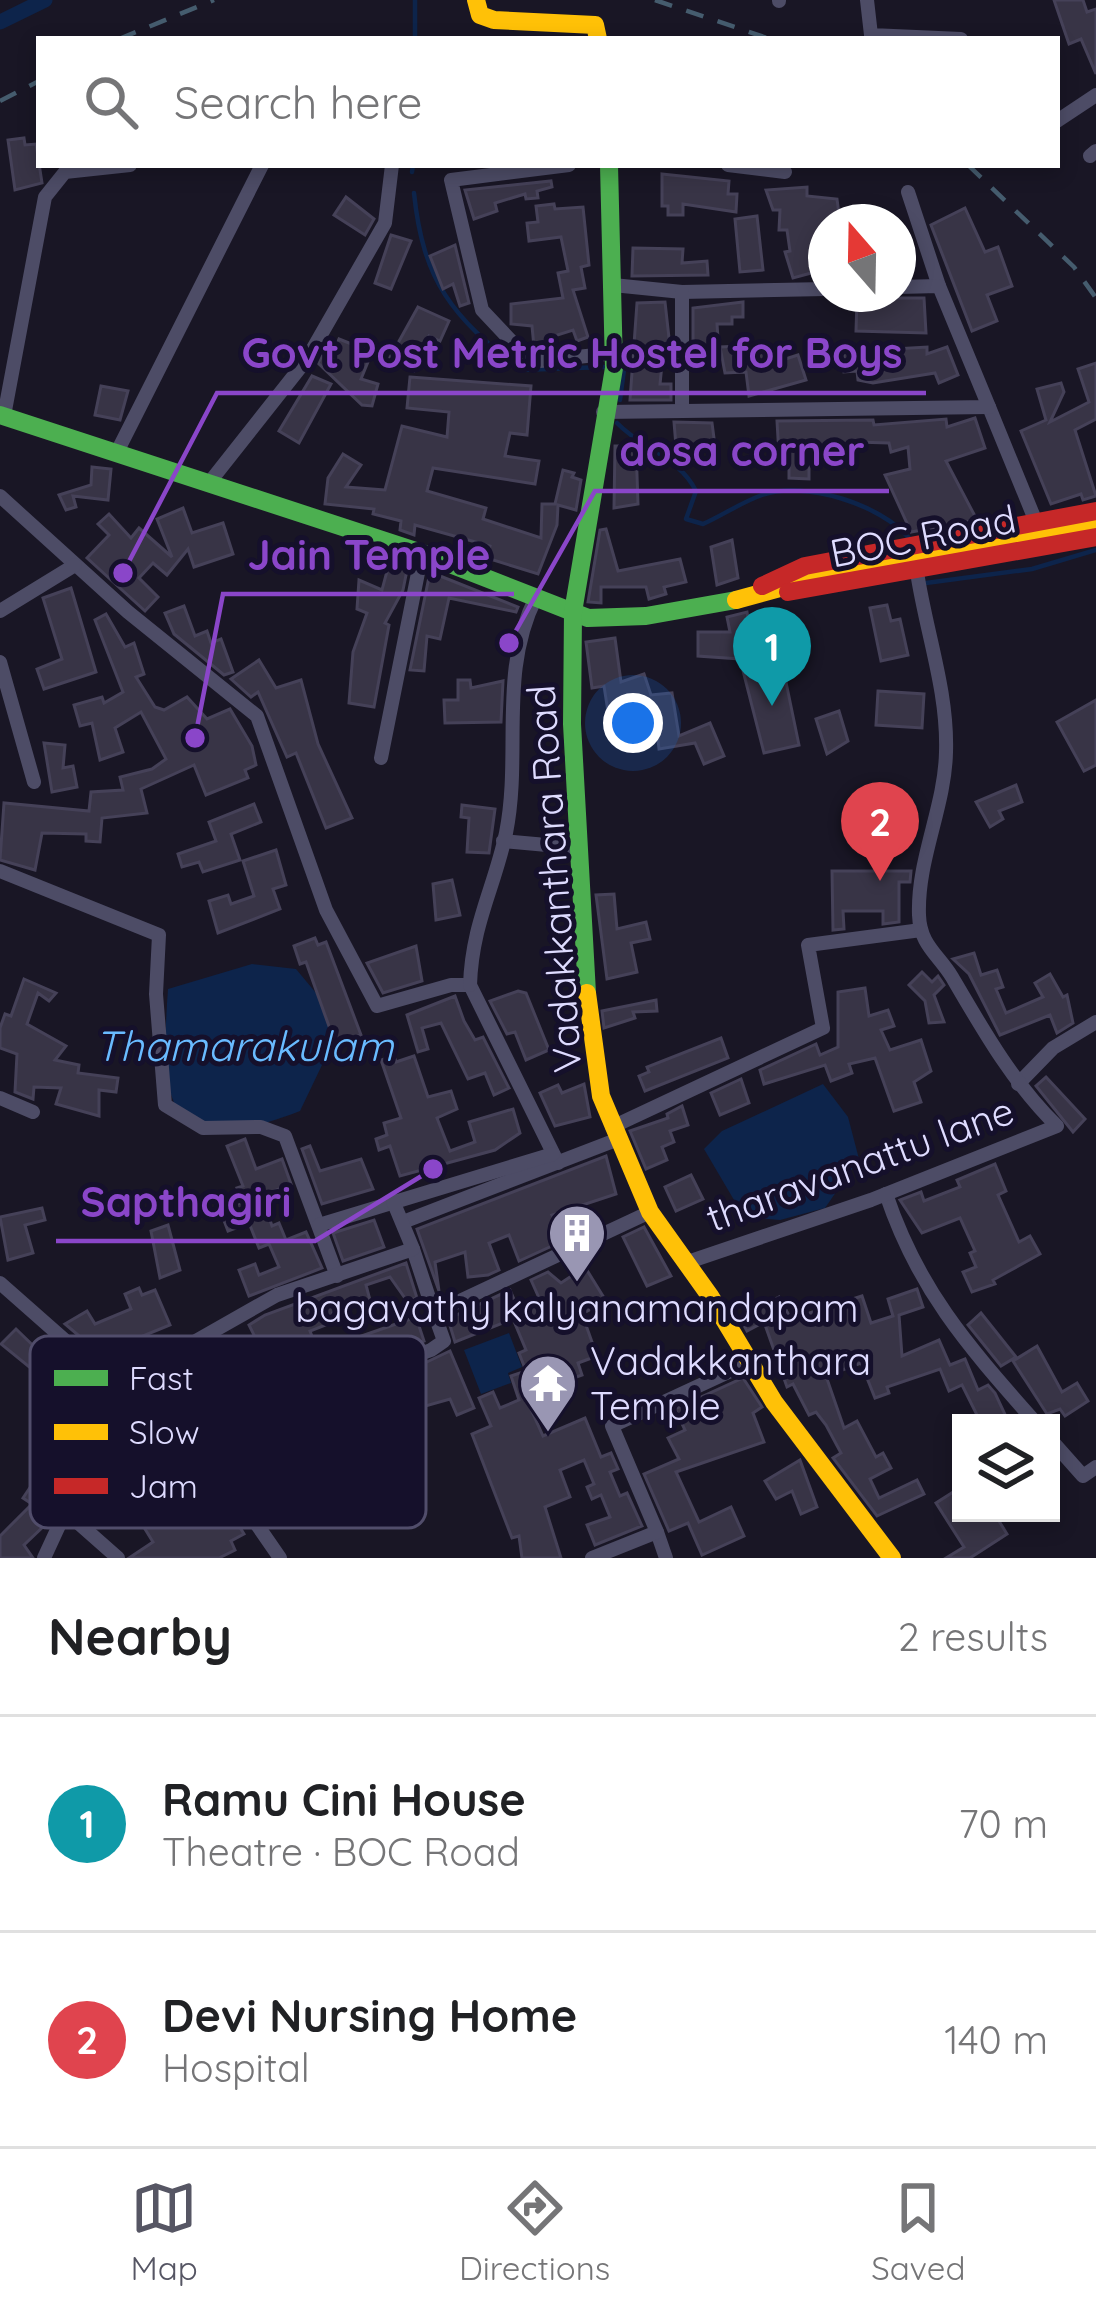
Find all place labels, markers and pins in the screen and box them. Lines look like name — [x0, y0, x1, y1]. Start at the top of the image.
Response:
callout: Govt Post Metric Hostel for Boys — [217, 315, 926, 393]
callout: dosa corner — [595, 413, 889, 491]
callout: Jain Temple — [223, 516, 514, 594]
pin: 1 — [733, 607, 811, 706]
pin: 2 — [841, 782, 919, 881]
callout: Sapthagiri — [56, 1163, 315, 1241]
building icon: bagavathy kalyanamandapam — [546, 1202, 608, 1284]
place label: bagavathy kalyanamandapam — [295, 1283, 859, 1332]
place label: Vadakkanthara Temple — [590, 1336, 871, 1430]
temple icon: Vadakkanthara Temple — [517, 1352, 579, 1434]

